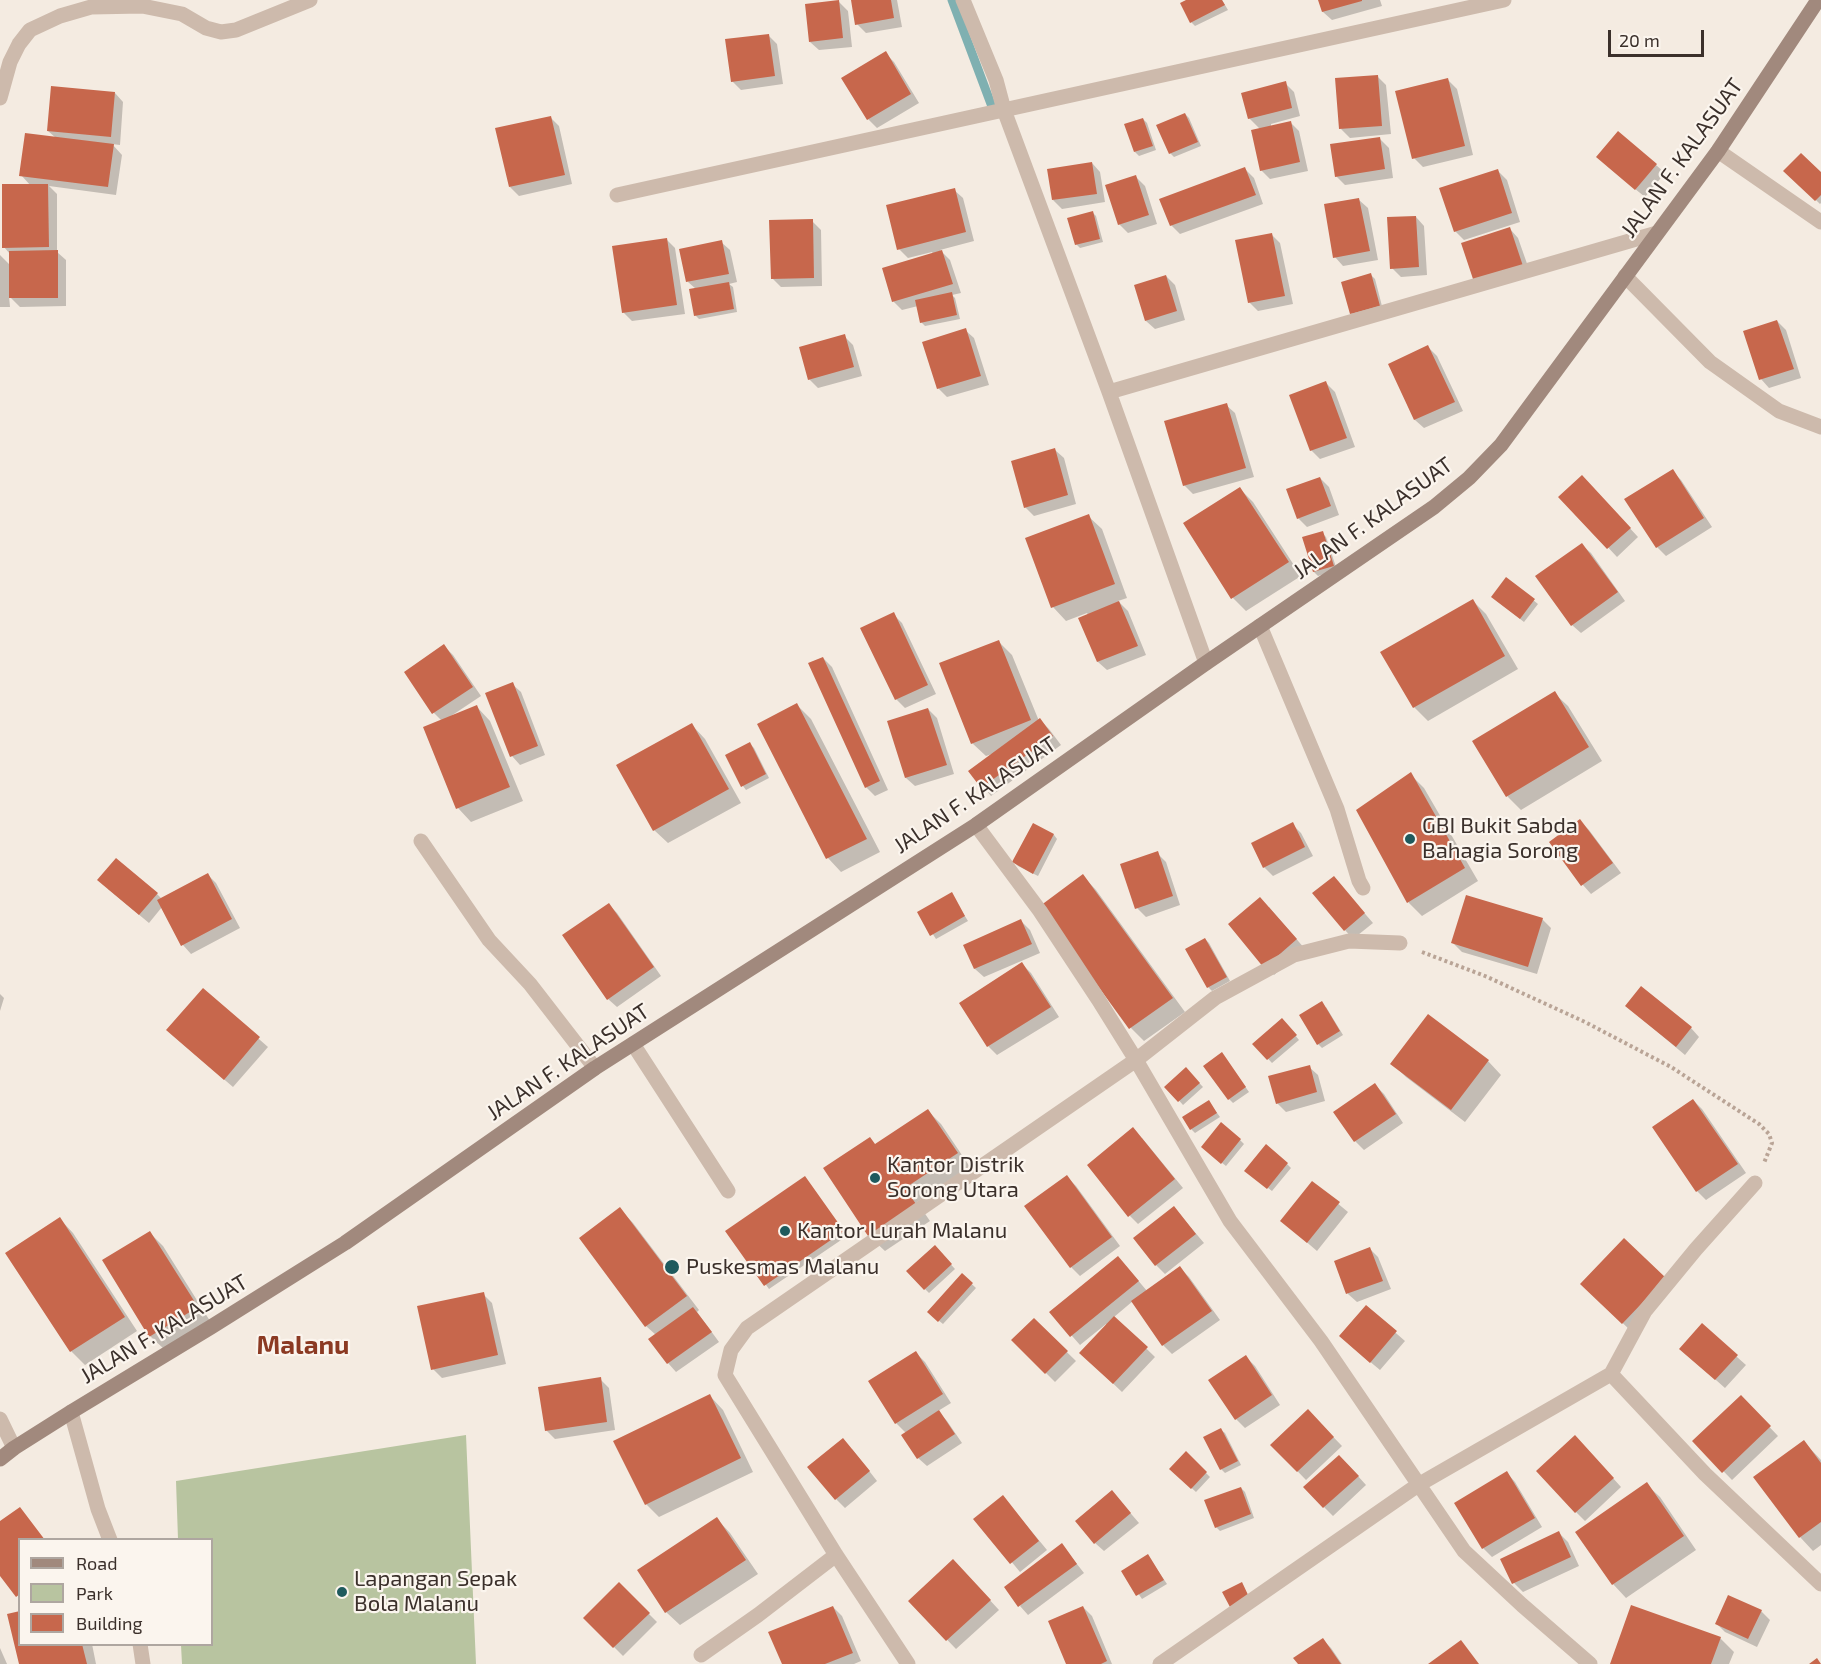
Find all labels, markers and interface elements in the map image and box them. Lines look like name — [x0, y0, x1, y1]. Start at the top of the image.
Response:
scale bar — [1611, 18, 1707, 56]
text: 20 m — [1619, 29, 1660, 51]
street label: JALAN F. KALASUAT — [1615, 73, 1749, 243]
street label: JALAN F. KALASUAT — [1288, 451, 1458, 585]
street label: JALAN F. KALASUAT — [889, 731, 1061, 859]
place label: GBI Bukit Sabda Bahagia Sorong — [1422, 813, 1578, 864]
marker: GBI Bukit Sabda Bahagia Sorong — [1403, 832, 1417, 846]
street label: JALAN F. KALASUAT — [482, 998, 654, 1126]
place label: Kantor Distrik Sorong Utara — [887, 1152, 1025, 1204]
marker: Kantor Distrik Sorong Utara — [868, 1171, 882, 1185]
place label: Kantor Lurah Malanu — [797, 1218, 1007, 1244]
marker: Kantor Lurah Malanu — [778, 1224, 792, 1238]
place label: Puskesmas Malanu — [686, 1254, 879, 1280]
marker: Puskesmas Malanu — [663, 1258, 681, 1276]
street label: JALAN F. KALASUAT — [76, 1269, 252, 1389]
district label: Malanu — [256, 1329, 350, 1361]
legend — [18, 1538, 213, 1646]
text: Road — [76, 1552, 117, 1574]
place label: Lapangan Sepak Bola Malanu — [354, 1566, 517, 1618]
text: Park — [76, 1582, 113, 1604]
marker: Lapangan Sepak Bola Malanu — [335, 1585, 349, 1599]
text: Building — [76, 1612, 143, 1634]

